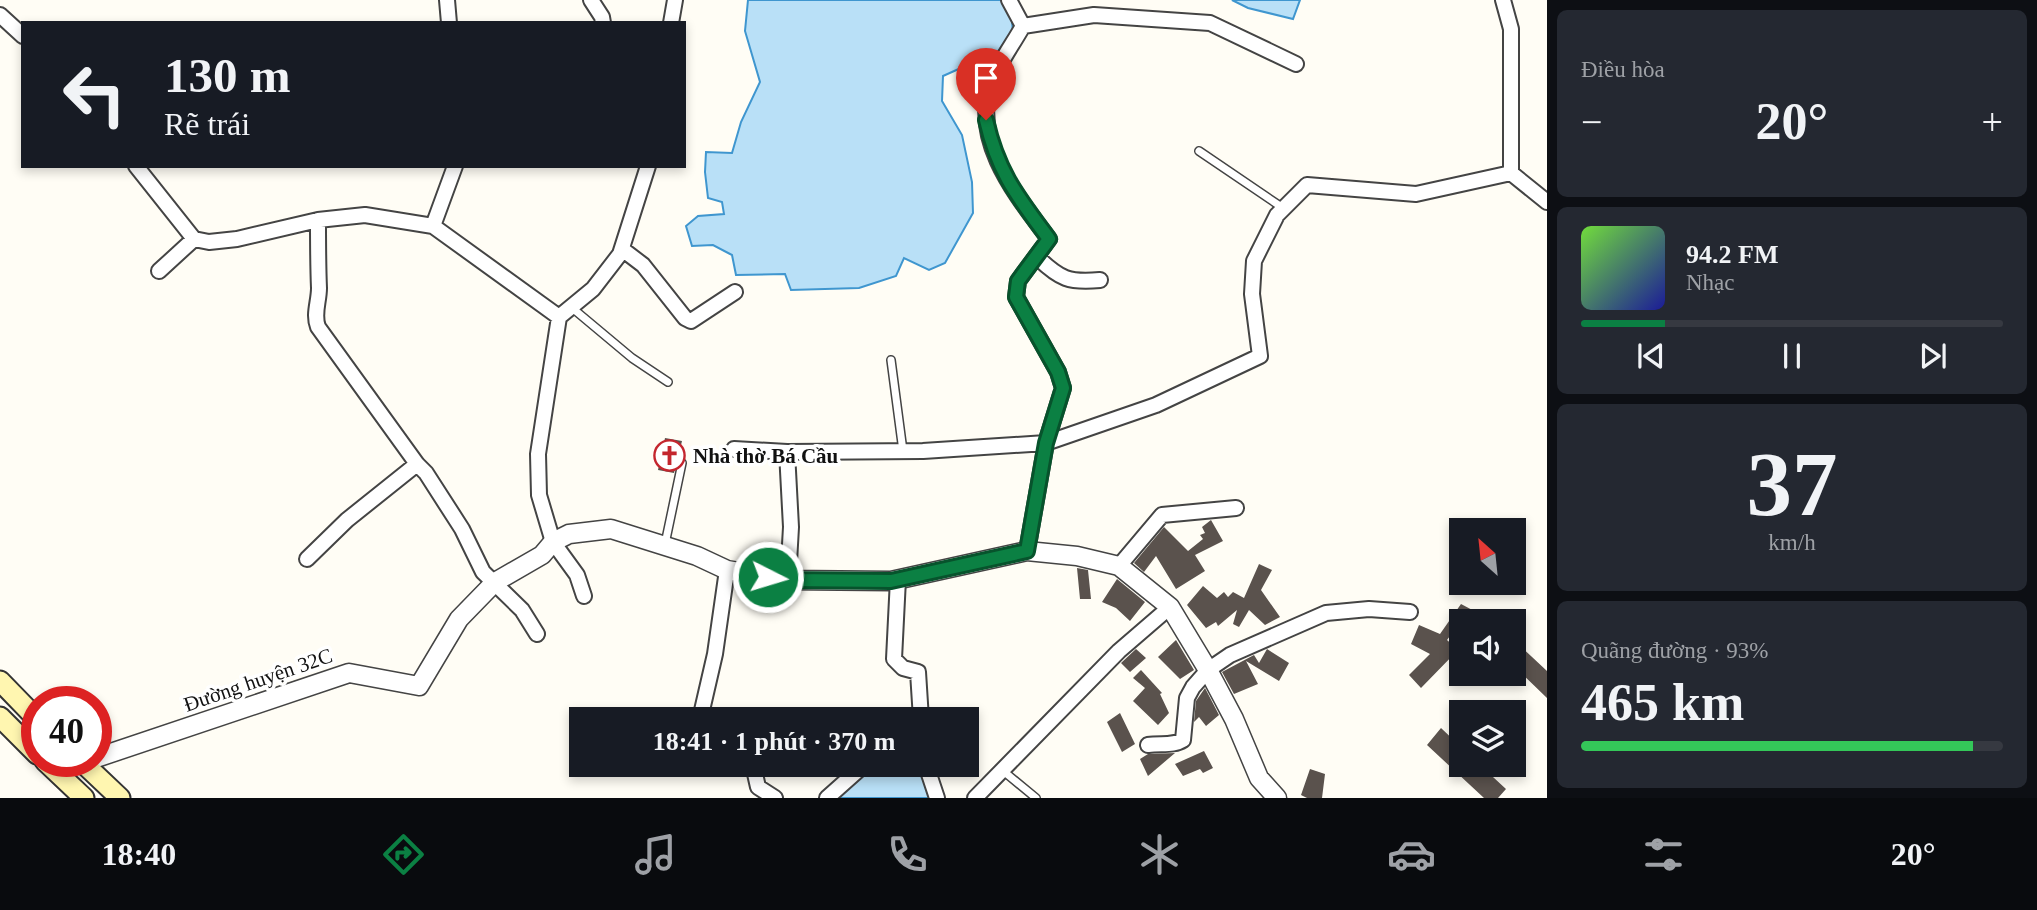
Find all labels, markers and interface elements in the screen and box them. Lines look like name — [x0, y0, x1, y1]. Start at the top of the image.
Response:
text: 130 m — [164, 48, 291, 103]
pin — [956, 48, 1016, 120]
icon: left — [49, 49, 140, 140]
text: Điều hòa — [1581, 57, 1665, 82]
icon: arrive — [967, 59, 1005, 97]
text: 20° — [1756, 93, 1828, 150]
text: − — [1581, 101, 1602, 143]
text: + — [1982, 101, 2003, 143]
text: Rẽ trái — [164, 106, 250, 142]
text: 94.2 FM — [1686, 240, 1778, 269]
text: Nhạc — [1686, 270, 1735, 295]
icon: previous — [1632, 337, 1670, 375]
icon: pause — [1773, 337, 1811, 375]
icon: next — [1914, 337, 1952, 375]
text: 37 — [1747, 434, 1838, 535]
church icon: Nhà thờ Bá Cầu — [653, 439, 687, 473]
place label: Nhà thờ Bá Cầu — [693, 444, 839, 468]
north arrow — [1449, 518, 1526, 595]
map controls — [1449, 518, 1526, 777]
text: km/h — [1768, 530, 1816, 555]
position arrow — [731, 540, 805, 614]
button: sound — [1449, 609, 1526, 686]
text: Quãng đường · 93% — [1581, 638, 1769, 663]
street label: Đường huyện 32C — [181, 643, 335, 717]
text: 465 km — [1581, 674, 1744, 731]
speed limit sign: 40 — [21, 686, 112, 777]
button: layers — [1449, 700, 1526, 777]
text: 18:41 · 1 phút · 370 m — [653, 727, 895, 756]
icon: directions — [379, 830, 428, 879]
icon: music — [631, 830, 680, 879]
icon: phone — [883, 830, 932, 879]
icon: climate — [1135, 830, 1184, 879]
icon: car — [1387, 830, 1436, 879]
icon: filters — [1639, 830, 1688, 879]
text: 18:40 — [101, 836, 176, 872]
text: 20° — [1891, 836, 1935, 872]

